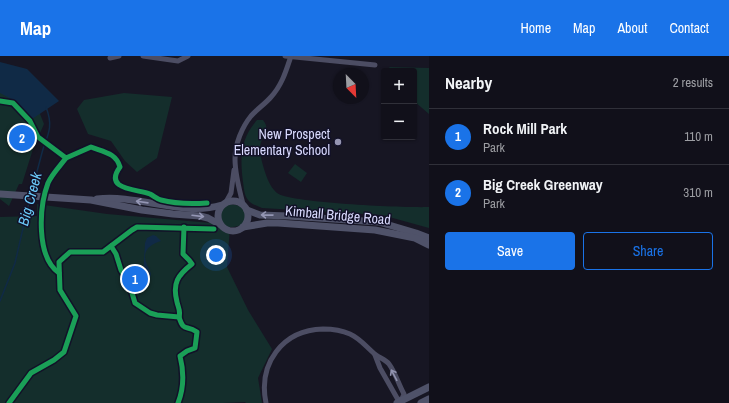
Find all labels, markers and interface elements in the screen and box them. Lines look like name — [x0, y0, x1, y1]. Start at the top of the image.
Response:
text: Map — [20, 15, 51, 41]
text: Home — [520, 19, 551, 37]
text: Map — [573, 19, 595, 37]
text: About — [617, 19, 647, 37]
text: Contact — [669, 19, 709, 37]
north arrow — [333, 68, 369, 104]
map controls — [381, 68, 417, 140]
button: + — [381, 68, 417, 104]
text: Nearby — [445, 71, 492, 94]
text: 2 results — [673, 74, 713, 91]
button: − — [381, 104, 417, 140]
text: Rock Mill Park — [483, 118, 567, 139]
pin: 2 — [9, 123, 35, 153]
place label: New Prospect Elementary School — [234, 125, 330, 159]
text: 1 — [455, 128, 461, 145]
text: 110 m — [684, 128, 713, 145]
marker: New Prospect Elementary School — [333, 137, 343, 147]
text: Park — [483, 139, 505, 156]
water label: Big Creek — [12, 169, 47, 228]
text: Big Creek Greenway — [483, 174, 603, 195]
text: 2 — [455, 184, 461, 201]
text: 310 m — [683, 184, 713, 201]
text: Park — [483, 195, 505, 212]
one-way arrow — [136, 198, 149, 206]
street label: Kimball Bridge Road — [284, 201, 392, 229]
one-way arrow — [191, 212, 204, 220]
one-way arrow — [261, 212, 274, 219]
button: Save — [445, 232, 575, 270]
button: Share — [583, 232, 713, 270]
your location — [206, 245, 226, 265]
pin: 1 — [122, 264, 148, 294]
one-way arrow — [390, 369, 397, 381]

